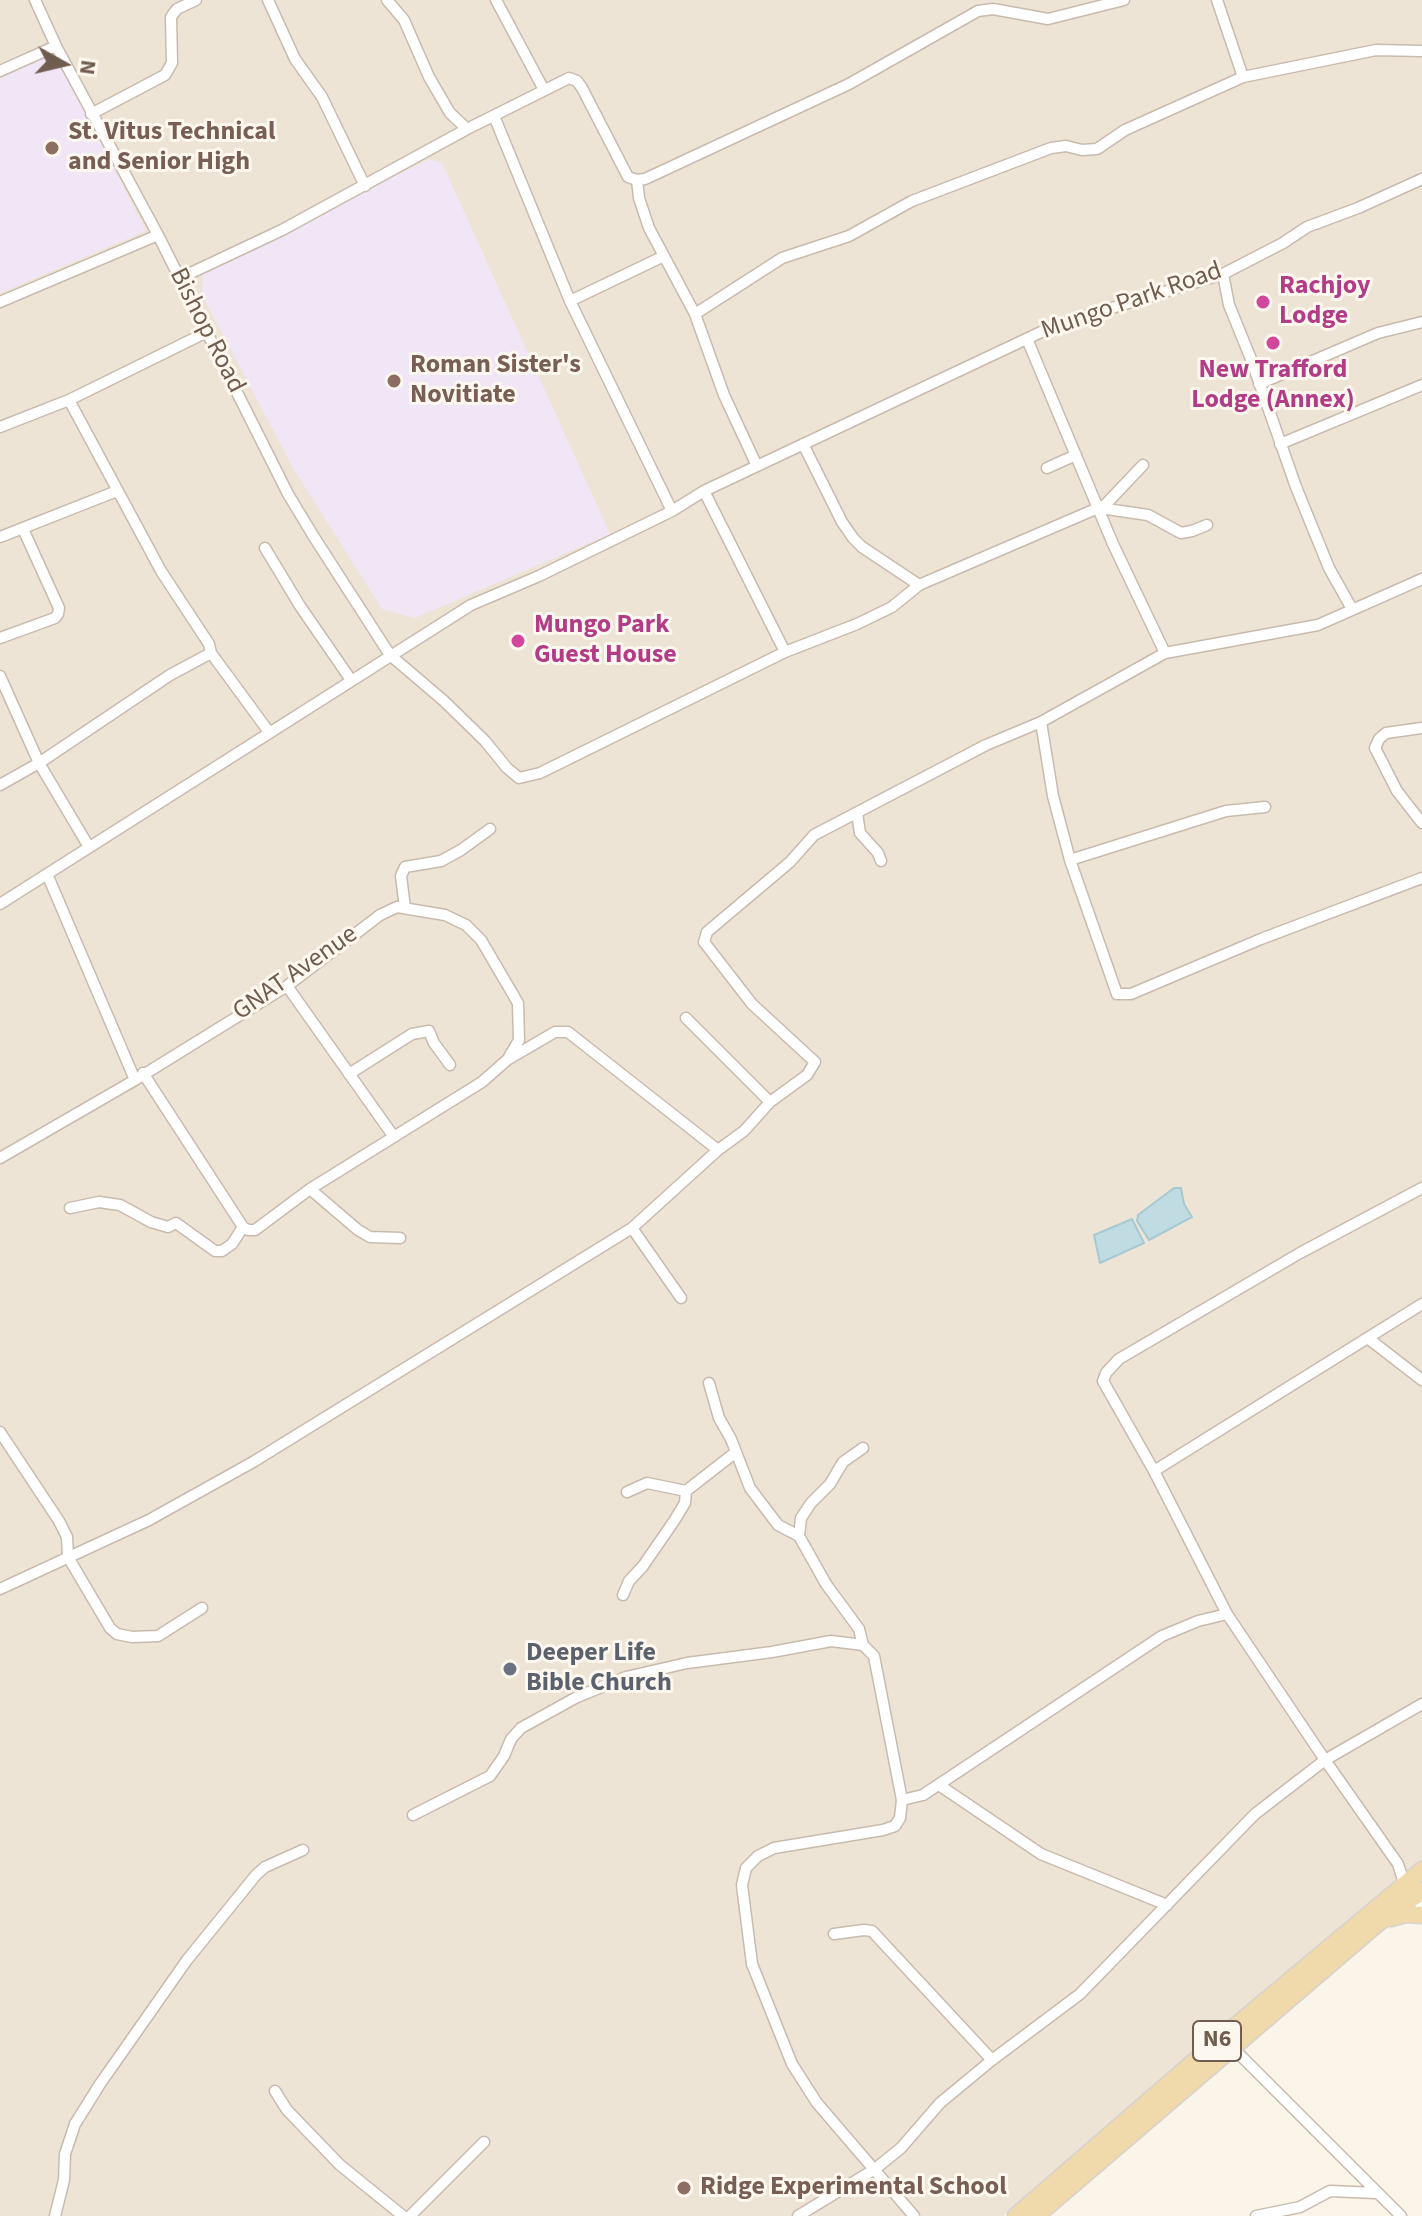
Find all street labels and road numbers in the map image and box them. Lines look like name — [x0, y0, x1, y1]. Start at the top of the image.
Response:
street label: Mungo Park Road — [1038, 256, 1226, 348]
street label: Bishop Road — [161, 263, 251, 399]
street label: GNAT Avenue — [228, 920, 364, 1028]
road number: N6 — [1193, 2021, 1241, 2061]

